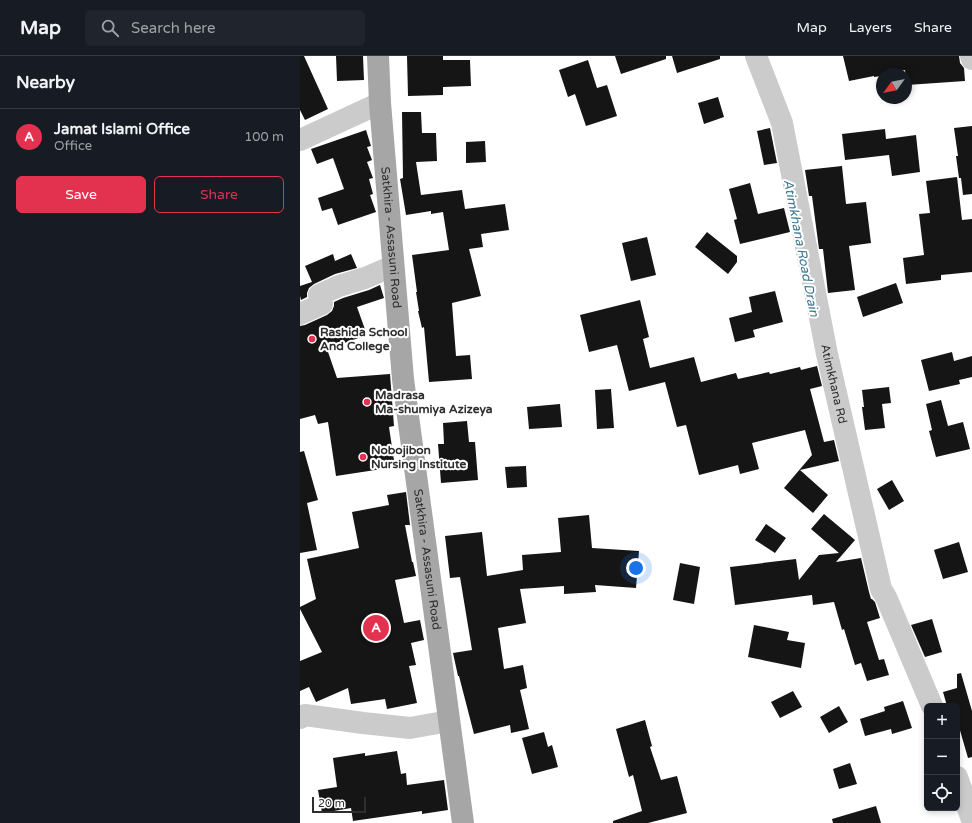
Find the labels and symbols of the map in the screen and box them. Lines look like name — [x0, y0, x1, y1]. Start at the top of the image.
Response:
north arrow — [876, 68, 912, 104]
street label: Satkhira - Assasuni Road — [378, 166, 404, 309]
water label: Atimkhana Road Drain — [780, 178, 822, 319]
place label: Rashida School And College — [320, 325, 407, 354]
marker: Rashida School And College — [307, 334, 317, 344]
street label: Atimkhana Rd — [818, 343, 850, 425]
place label: Madrasa Ma-shumiya Azizeya — [375, 388, 493, 417]
marker: Madrasa Ma-shumiya Azizeya — [362, 397, 372, 407]
place label: Nobojibon Nursing Institute — [371, 443, 466, 472]
marker: Nobojibon Nursing Institute — [358, 452, 368, 462]
street label: Satkhira - Assasuni Road — [411, 488, 444, 631]
your location — [626, 558, 646, 578]
pin: A — [363, 613, 389, 643]
scale bar — [312, 795, 366, 814]

